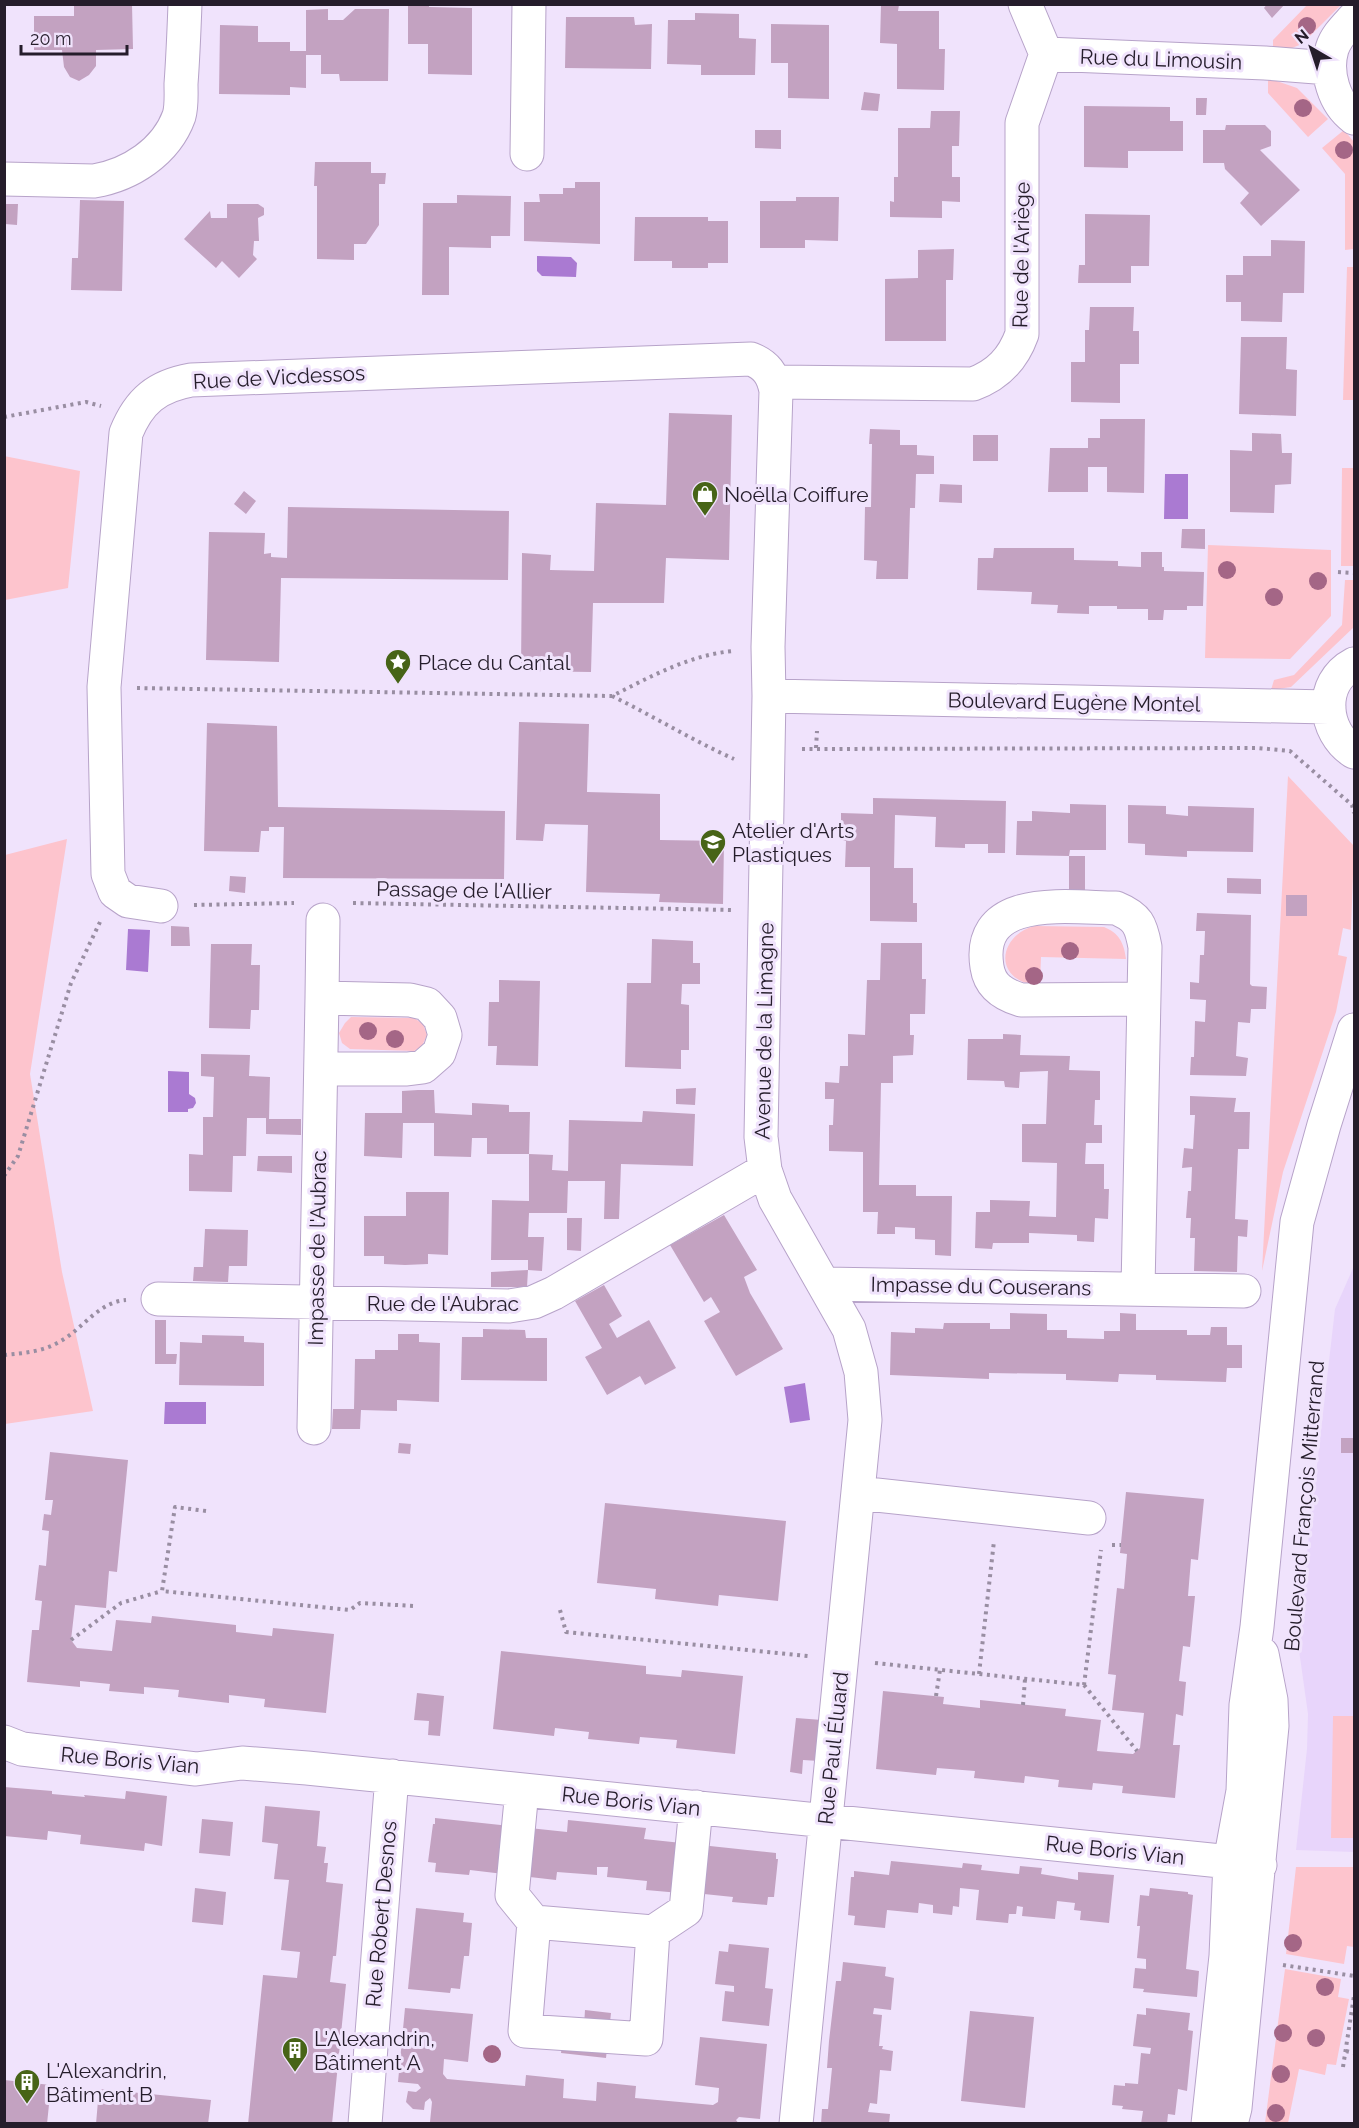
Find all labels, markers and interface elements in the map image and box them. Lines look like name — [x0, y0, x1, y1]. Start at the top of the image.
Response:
scale bar — [21, 18, 128, 56]
north arrow — [1281, 18, 1341, 78]
text: N — [1291, 26, 1313, 48]
text: 20 m — [30, 28, 72, 49]
street label: Rue du Limousin — [1079, 44, 1243, 74]
street label: Rue de l'Ariège — [1007, 182, 1035, 328]
street label: Rue de Vicdessos — [192, 360, 366, 394]
shop icon: Noëlla Coiffure — [690, 479, 720, 517]
place label: Noëlla Coiffure — [724, 482, 869, 507]
place icon: Place du Cantal — [383, 647, 413, 685]
place label: Place du Cantal — [418, 650, 571, 675]
street label: Boulevard Eugène Montel — [948, 687, 1201, 717]
place label: Atelier d'Arts Plastiques — [732, 818, 854, 867]
school or university icon: Atelier d'Arts Plastiques — [698, 827, 728, 865]
street label: Passage de l'Allier — [376, 876, 553, 904]
street label: Avenue de la Limagne — [750, 922, 778, 1140]
street label: Impasse de l'Aubrac — [303, 1150, 331, 1346]
street label: Impasse du Couserans — [870, 1272, 1092, 1300]
street label: Rue de l'Aubrac — [367, 1291, 519, 1316]
street label: Boulevard François Mitterrand — [1279, 1360, 1329, 1652]
street label: Rue Paul Éluard — [813, 1670, 853, 1826]
street label: Rue Boris Vian — [59, 1741, 201, 1779]
street label: Rue Boris Vian — [560, 1781, 702, 1821]
street label: Rue Robert Desnos — [360, 1820, 402, 2008]
street label: Rue Boris Vian — [1044, 1830, 1186, 1870]
place label: L'Alexandrin, Bâtiment A — [314, 2026, 435, 2075]
building icon: L'Alexandrin, Bâtiment A — [280, 2035, 310, 2073]
place label: L'Alexandrin, Bâtiment B — [46, 2058, 167, 2107]
building icon: L'Alexandrin, Bâtiment B — [12, 2067, 42, 2105]

